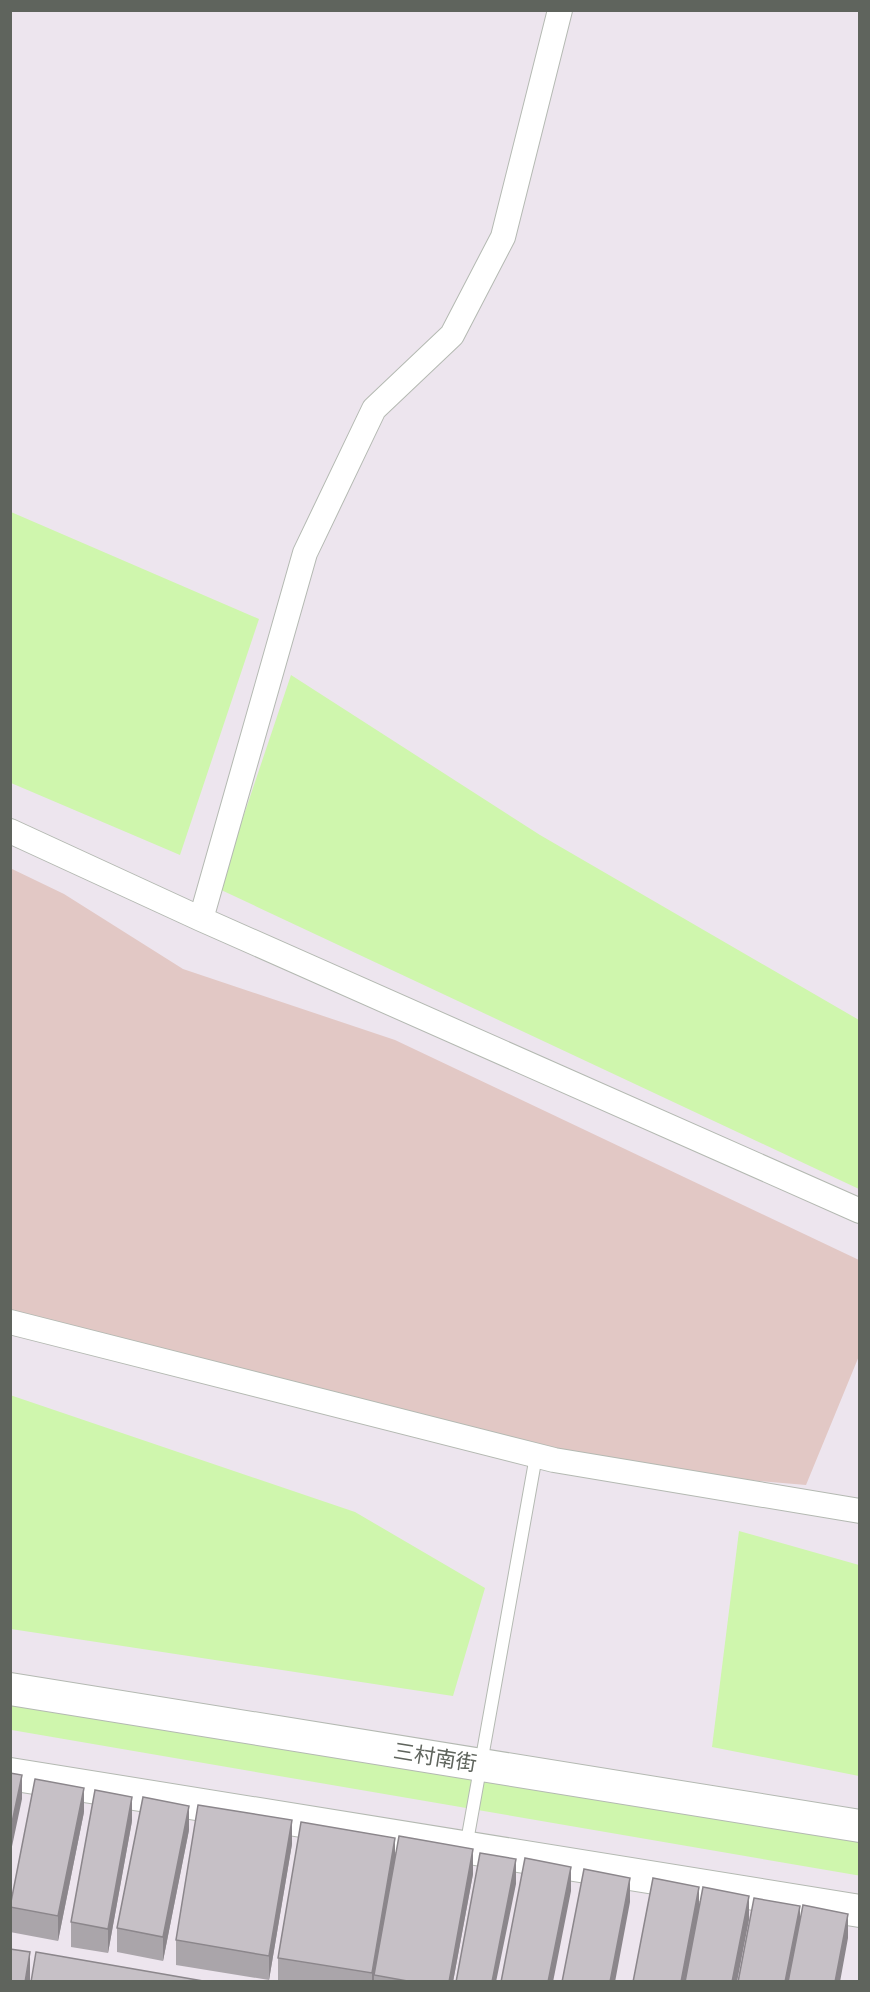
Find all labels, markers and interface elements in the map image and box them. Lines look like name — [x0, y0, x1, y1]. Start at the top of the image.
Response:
street label: 三村南街 — [392, 1740, 478, 1775]

